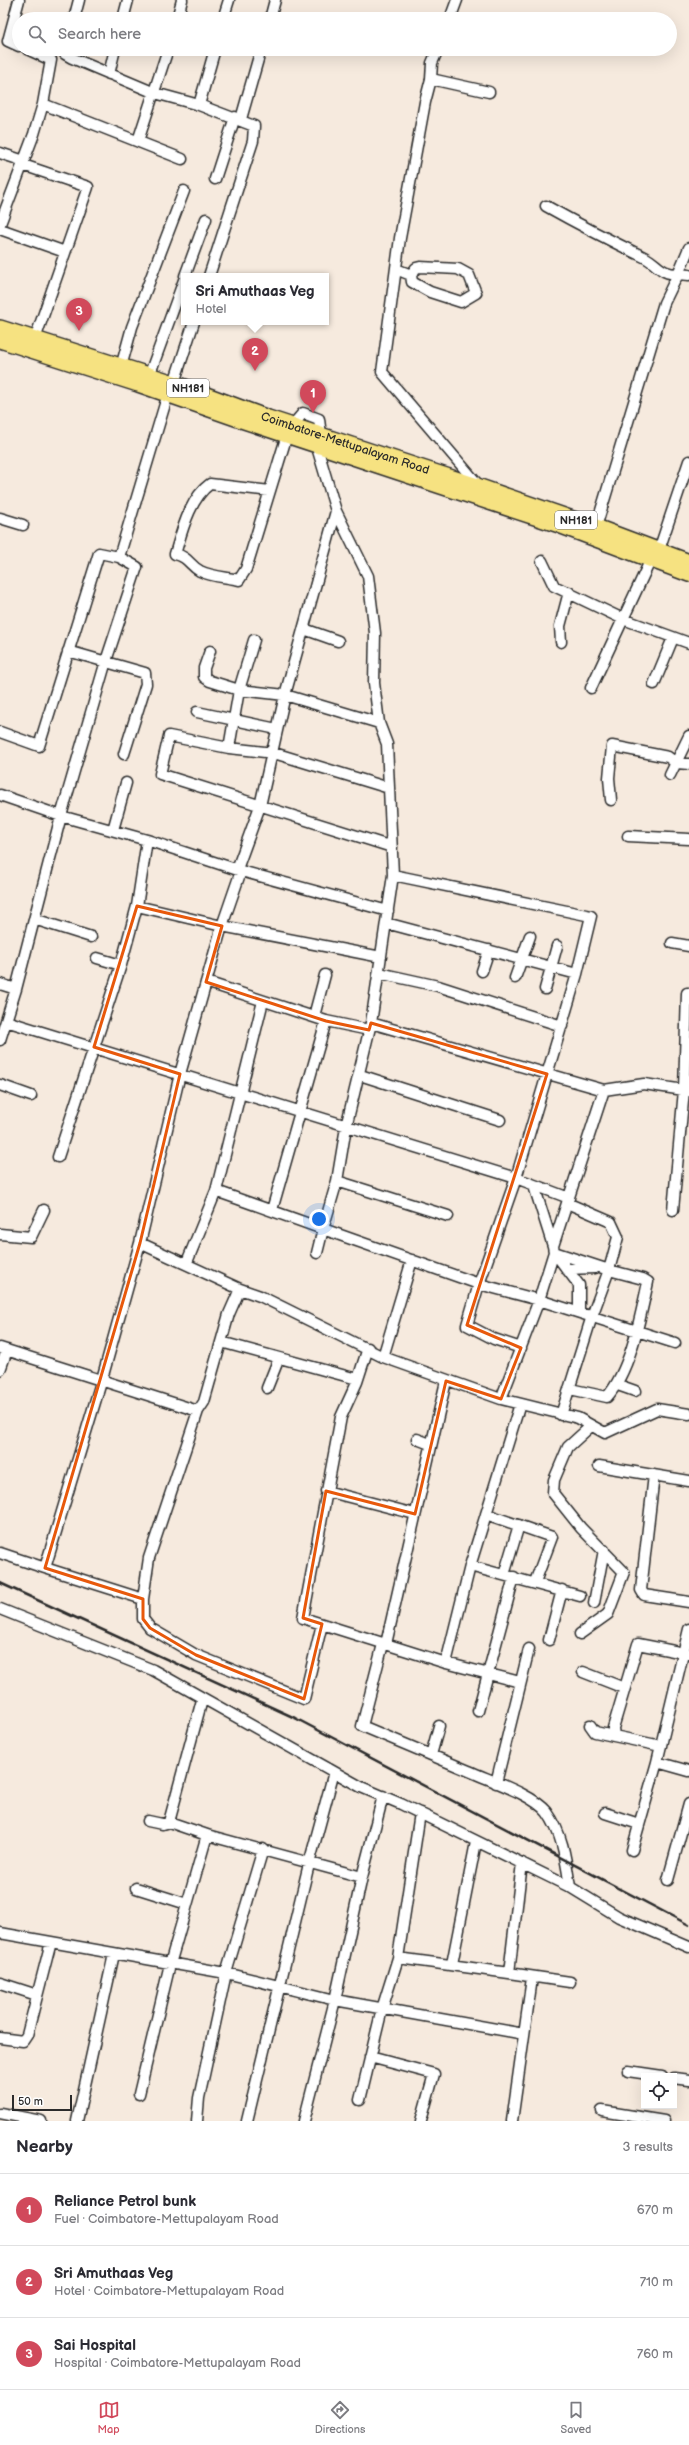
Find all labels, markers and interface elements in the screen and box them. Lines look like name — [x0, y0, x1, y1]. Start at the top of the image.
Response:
search box — [12, 12, 677, 56]
icon: search — [26, 23, 48, 45]
text: Search here — [58, 25, 141, 44]
popup — [181, 273, 329, 325]
text: Sri Amuthaas Veg — [195, 282, 315, 301]
pin: 3 — [66, 298, 92, 331]
text: Hotel — [195, 301, 226, 317]
pin: 2 — [242, 338, 268, 371]
road number: NH181 — [167, 379, 209, 397]
pin: 1 — [300, 380, 326, 413]
street label: Coimbatore-Mettupalayam Road — [259, 409, 432, 478]
road number: NH181 — [555, 511, 597, 529]
your location — [309, 1209, 329, 1229]
map controls — [641, 2073, 677, 2109]
button: locate — [641, 2073, 677, 2109]
scale bar — [12, 2093, 72, 2112]
text: 50 m — [18, 2095, 43, 2108]
text: Nearby — [16, 2137, 73, 2157]
text: 3 results — [622, 2139, 673, 2155]
text: Reliance Petrol bunk — [54, 2192, 196, 2211]
text: 1 — [26, 2202, 32, 2218]
text: 670 m — [637, 2202, 673, 2218]
text: Fuel · Coimbatore-Mettupalayam Road — [54, 2211, 279, 2227]
text: Sri Amuthaas Veg — [54, 2264, 173, 2283]
text: 2 — [25, 2274, 33, 2290]
text: 710 m — [640, 2274, 673, 2290]
text: Hotel · Coimbatore-Mettupalayam Road — [54, 2283, 284, 2299]
text: Sai Hospital — [54, 2336, 136, 2355]
text: 3 — [25, 2346, 33, 2362]
text: 760 m — [637, 2346, 673, 2362]
text: Hospital · Coimbatore-Mettupalayam Road — [54, 2355, 301, 2371]
tab: Map — [98, 2399, 120, 2436]
tab: Directions — [315, 2399, 365, 2436]
tab: Saved — [561, 2399, 591, 2436]

